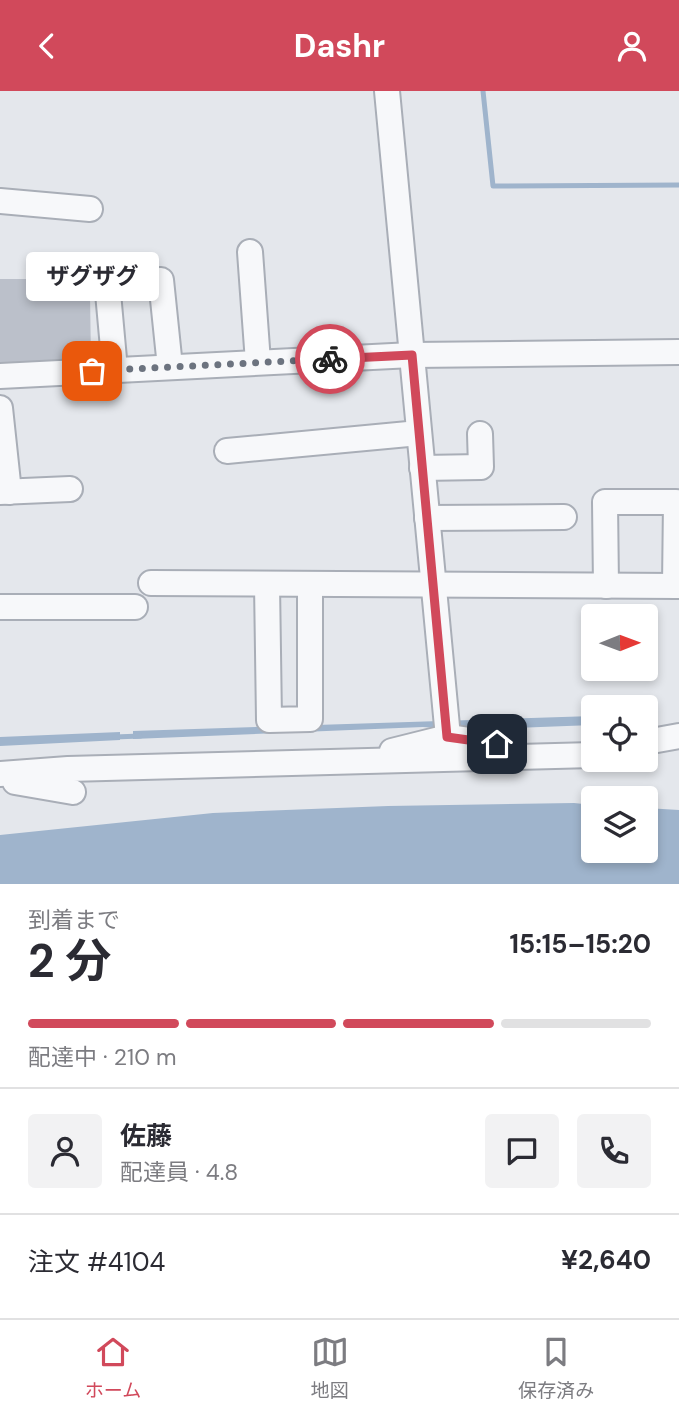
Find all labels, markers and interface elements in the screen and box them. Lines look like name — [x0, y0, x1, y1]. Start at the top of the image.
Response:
text: Dashr — [294, 25, 385, 67]
icon: back — [28, 27, 66, 65]
icon: person — [613, 27, 651, 65]
callout: ザグザグ — [25, 252, 158, 301]
text: ザグザグ — [47, 261, 139, 291]
courier — [295, 324, 365, 394]
icon: bike — [311, 340, 349, 378]
pin — [62, 341, 122, 401]
icon: bag — [73, 352, 111, 390]
north arrow — [581, 604, 658, 681]
map controls — [581, 604, 658, 863]
button: locate — [581, 695, 658, 772]
pin — [467, 714, 527, 774]
icon: home — [478, 725, 516, 763]
button: layers — [581, 786, 658, 863]
text: 到着まで — [28, 905, 120, 935]
text: 15:15–15:20 — [510, 927, 651, 961]
text: 2 分 — [28, 931, 111, 991]
text: 配達中 · 210 m — [28, 1042, 177, 1072]
button: person — [28, 1114, 102, 1188]
button: chat — [485, 1114, 559, 1188]
button: phone — [577, 1114, 651, 1188]
text: 佐藤 — [120, 1119, 172, 1153]
text: 配達員 · 4.8 — [120, 1157, 238, 1187]
text: ¥2,640 — [561, 1243, 651, 1277]
text: 注文 #4104 — [28, 1245, 165, 1279]
tab: ホーム — [85, 1333, 141, 1403]
tab: 地図 — [311, 1333, 349, 1403]
tab: 保存済み — [518, 1333, 594, 1403]

